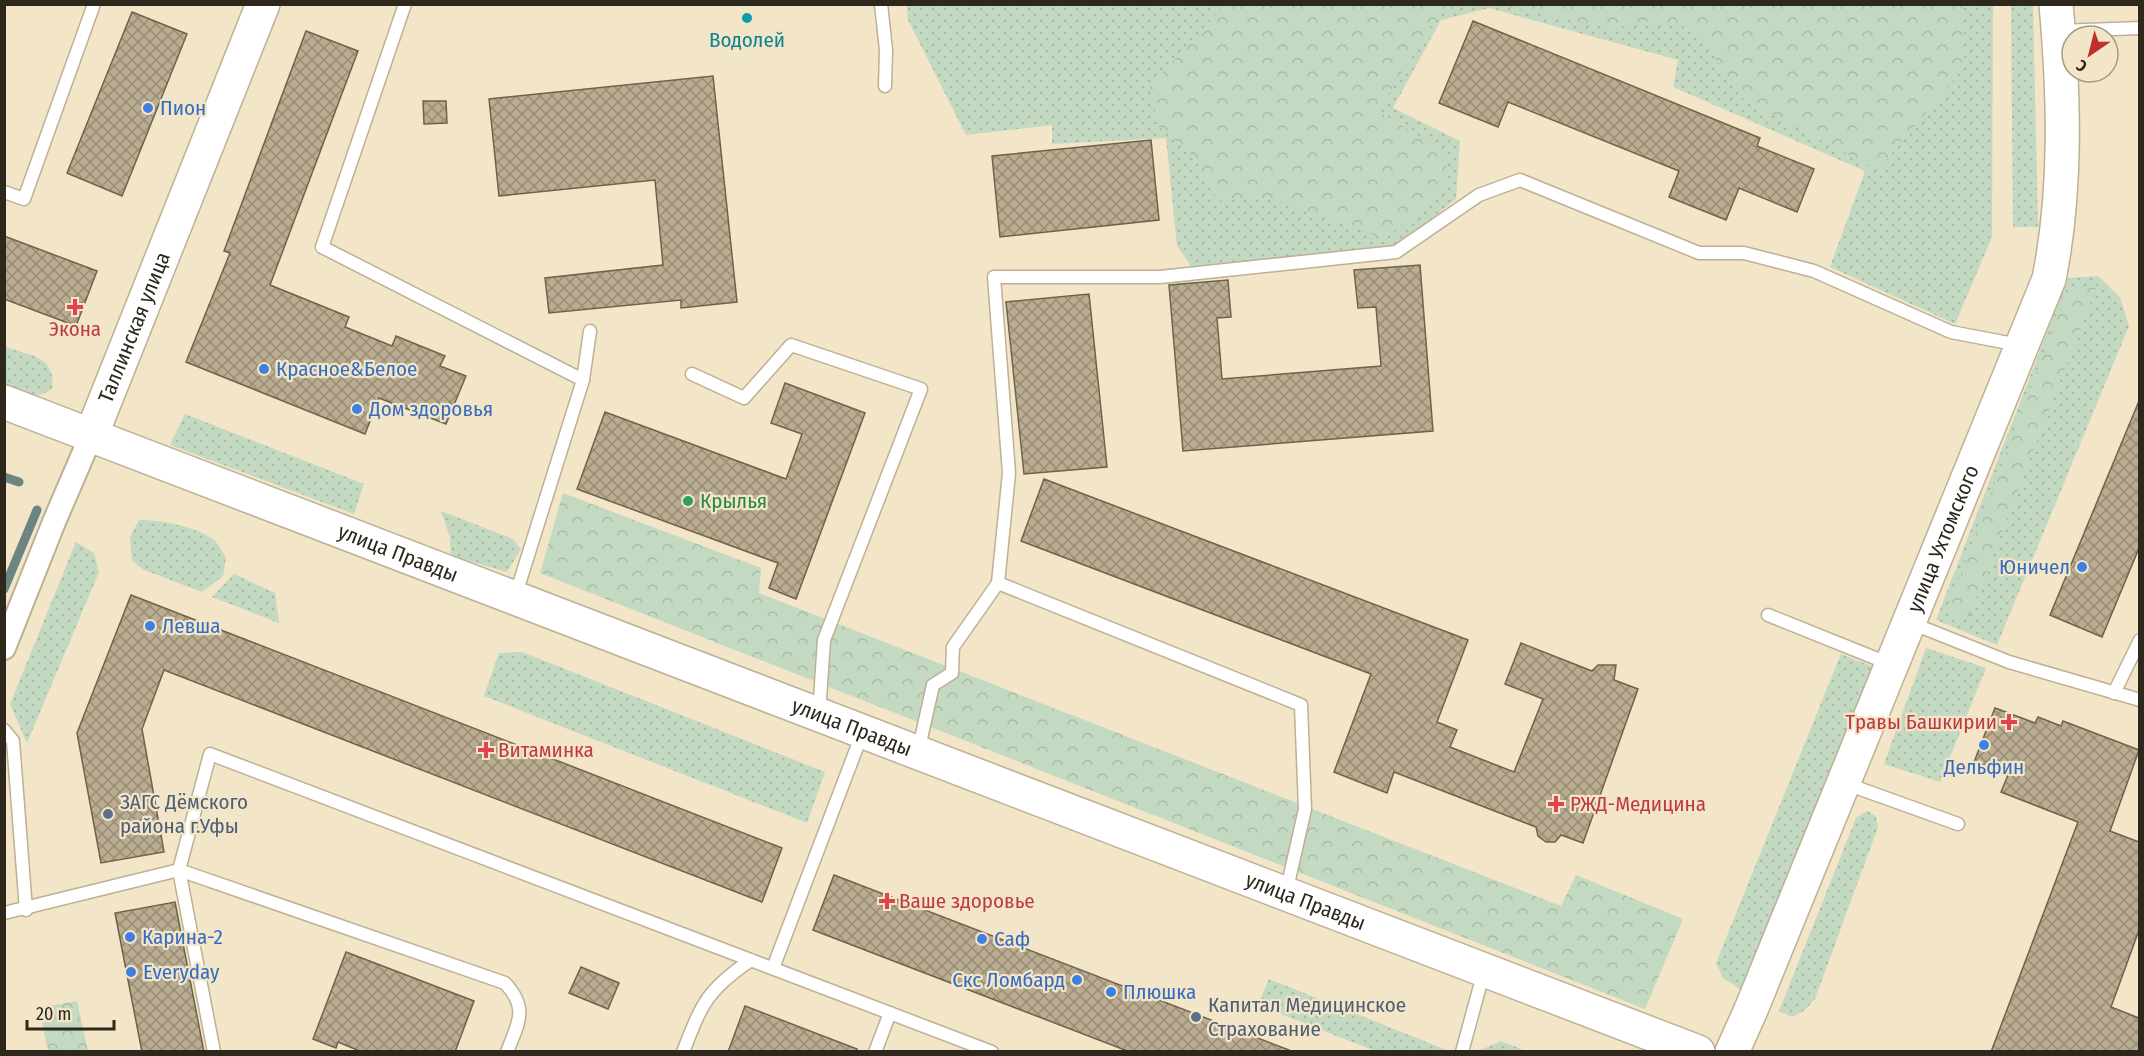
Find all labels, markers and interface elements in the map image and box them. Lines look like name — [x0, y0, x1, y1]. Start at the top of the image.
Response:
marker: Водолей — [740, 11, 754, 25]
north arrow — [2060, 24, 2120, 84]
place label: Водолей — [709, 27, 785, 53]
text: С — [2072, 55, 2091, 76]
place label: Пион — [160, 95, 206, 121]
marker: Пион — [141, 101, 155, 115]
street label: Таллинская улица — [93, 248, 176, 406]
marker: Экона — [68, 300, 82, 314]
place label: Экона — [49, 316, 101, 342]
place label: Красное&Белое — [276, 356, 417, 382]
marker: Красное&Белое — [257, 362, 271, 376]
place label: Дом здоровья — [368, 396, 493, 422]
marker: Дом здоровья — [350, 402, 364, 416]
street label: улица Ухтомского — [1901, 461, 1985, 616]
place label: Крылья — [700, 488, 767, 514]
marker: Крылья — [681, 494, 695, 508]
street label: улица Правды — [334, 518, 462, 588]
place label: Юничел — [1999, 554, 2070, 580]
marker: Юничел — [2075, 560, 2089, 574]
place label: Левша — [162, 613, 221, 639]
marker: Левша — [143, 619, 157, 633]
street label: улица Правды — [788, 692, 915, 762]
place label: Травы Башкирии — [1845, 709, 1997, 735]
marker: Травы Башкирии — [2002, 715, 2016, 729]
place label: Витаминка — [498, 737, 594, 763]
marker: Дельфин — [1977, 738, 1991, 752]
marker: Витаминка — [479, 743, 493, 757]
place label: Дельфин — [1943, 754, 2024, 780]
place label: ЗАГС Дёмского района г.Уфы — [120, 789, 248, 839]
place label: РЖД-Медицина — [1570, 791, 1706, 817]
marker: РЖД-Медицина — [1547, 795, 1565, 813]
marker: ЗАГС Дёмского района г.Уфы — [101, 807, 115, 821]
street label: улица Правды — [1242, 867, 1369, 936]
place label: Ваше здоровье — [899, 888, 1035, 914]
marker: Ваше здоровье — [880, 894, 894, 908]
place label: Карина-2 — [142, 924, 223, 950]
place label: Саф — [994, 926, 1030, 952]
marker: Карина-2 — [123, 930, 137, 944]
marker: Саф — [975, 932, 989, 946]
place label: Everyday — [143, 959, 220, 985]
marker: Everyday — [124, 965, 138, 979]
place label: Скс Ломбард — [952, 967, 1065, 993]
marker: Скс Ломбард — [1070, 973, 1084, 987]
place label: Плюшка — [1123, 979, 1196, 1005]
marker: Плюшка — [1104, 985, 1118, 999]
place label: Капитал Медицинское Страхование — [1208, 992, 1406, 1042]
scale bar — [27, 993, 114, 1031]
text: 20 m — [36, 1003, 71, 1025]
marker: Капитал Медицинское Страхование — [1189, 1010, 1203, 1024]

